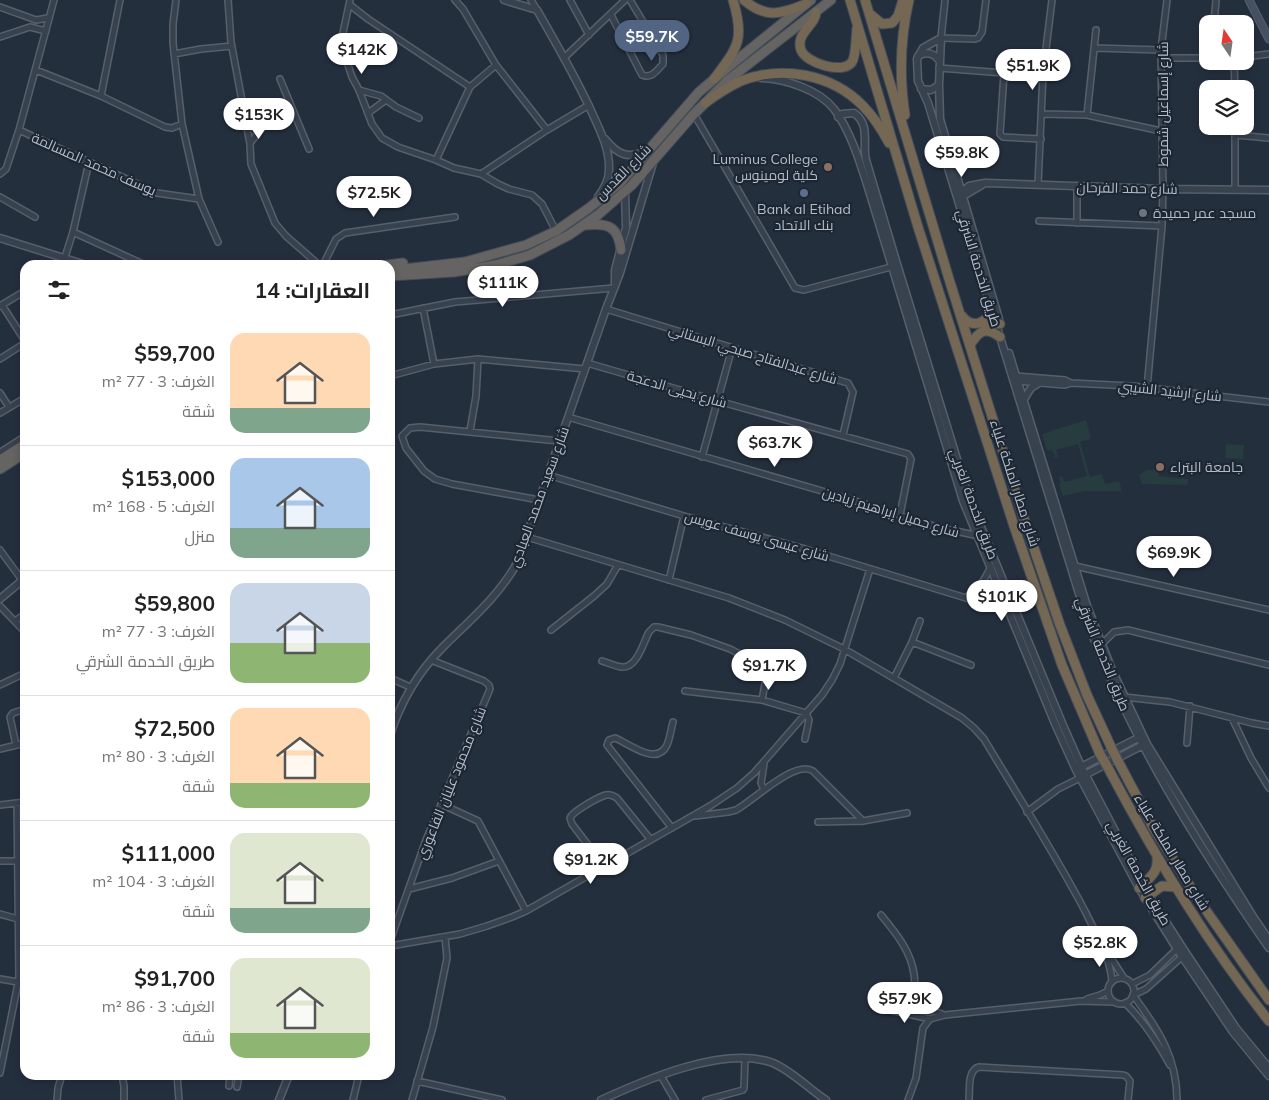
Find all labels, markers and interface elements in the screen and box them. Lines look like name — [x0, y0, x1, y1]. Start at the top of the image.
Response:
north arrow — [1199, 15, 1254, 70]
map controls — [1199, 15, 1254, 135]
pin: $59.7K — [611, 20, 693, 62]
text: $59.7K — [625, 26, 679, 46]
pin: $142K — [327, 32, 397, 75]
text: $142K — [337, 39, 387, 59]
street label: شارع إسماعيل شموط — [1154, 41, 1172, 167]
pin: $51.9K — [992, 48, 1074, 91]
text: $51.9K — [1006, 55, 1060, 75]
button: layers — [1199, 80, 1254, 135]
pin: $153K — [224, 98, 294, 140]
text: $153K — [234, 104, 284, 124]
street label: يوسف محمد المسالمة — [29, 128, 159, 200]
pin: $59.8K — [921, 136, 1003, 178]
street label: شارع القدس — [591, 140, 655, 204]
text: $59.8K — [935, 142, 989, 162]
place label: Luminus College كلية لومينوس — [713, 150, 818, 184]
marker: Luminus College كلية لومينوس — [822, 161, 834, 173]
pin: $72.5K — [333, 176, 415, 218]
street label: شارع حمد الفرحان — [1076, 178, 1178, 198]
text: $72.5K — [347, 182, 401, 202]
marker: Bank al Etihad بنك الاتحاد — [798, 187, 810, 199]
place label: Bank al Etihad بنك الاتحاد — [757, 200, 851, 234]
place label: مسجد عمر حميدة — [1153, 204, 1256, 222]
street label: طريق الخدمة الشرقي — [950, 207, 1005, 330]
marker: مسجد عمر حميدة — [1137, 207, 1149, 219]
pin: $111K — [468, 266, 538, 308]
text: $111K — [478, 272, 528, 292]
icon: filters — [45, 276, 73, 304]
text: العقارات: 14 — [255, 277, 370, 303]
street label: شارع عبدالفتاح صبحي البستاني — [666, 320, 840, 391]
text: $59,700 — [134, 340, 215, 366]
icon: home — [270, 353, 330, 413]
street label: شارع يحيى الدعجة — [625, 366, 729, 412]
text: الغرف: 3 · 77 m² — [102, 371, 215, 391]
street label: شارع ارشيد الشيبي — [1117, 377, 1223, 408]
text: شقة — [182, 401, 215, 421]
street label: شارع مطار الملكة علياء — [986, 417, 1044, 549]
street label: شارع سعيد محمد العبادي — [505, 424, 576, 571]
pin: $63.7K — [734, 426, 816, 468]
text: $63.7K — [748, 432, 802, 452]
street label: طريق الخدمة الغربي — [943, 446, 1002, 563]
place label: جامعة البتراء — [1170, 458, 1243, 476]
marker: جامعة البتراء — [1154, 461, 1166, 473]
text: $153,000 — [122, 465, 215, 491]
icon: home — [270, 478, 330, 538]
street label: شارع جميل إبراهيم زيادين — [820, 483, 962, 542]
text: الغرف: 5 · 168 m² — [92, 496, 215, 516]
street label: شارع عيسى يوسف عويس — [683, 507, 831, 565]
text: منزل — [185, 526, 215, 546]
pin: $69.9K — [1133, 536, 1215, 578]
text: $69.9K — [1147, 542, 1201, 562]
pin: $101K — [967, 580, 1037, 622]
text: $101K — [977, 586, 1027, 606]
text: $59,800 — [134, 590, 215, 616]
street label: طريق الخدمة الشرقي — [1069, 594, 1134, 715]
icon: home — [270, 603, 330, 663]
text: الغرف: 3 · 77 m² — [102, 621, 215, 641]
pin: $91.7K — [728, 648, 810, 691]
text: طريق الخدمة الشرقي — [76, 651, 215, 671]
text: $91.7K — [742, 655, 796, 675]
street label: شارع محمود عليان الفاعوري — [412, 704, 493, 863]
text: $72,500 — [134, 715, 215, 741]
icon: home — [270, 728, 330, 788]
text: الغرف: 3 · 80 m² — [102, 746, 215, 766]
text: شقة — [182, 776, 215, 796]
street label: شارع مطار الملكة علياء — [1130, 791, 1214, 913]
street label: طريق الخدمة الغربي — [1100, 818, 1175, 930]
text: $111,000 — [122, 840, 215, 866]
pin: $91.2K — [550, 842, 632, 885]
text: $91.2K — [564, 849, 618, 869]
icon: home — [270, 853, 330, 913]
text: الغرف: 3 · 104 m² — [92, 871, 215, 891]
text: شقة — [182, 901, 215, 921]
pin: $52.8K — [1059, 926, 1141, 968]
text: $52.8K — [1073, 932, 1127, 952]
text: $91,700 — [134, 965, 215, 991]
icon: home — [270, 978, 330, 1038]
pin: $57.9K — [864, 982, 946, 1024]
text: $57.9K — [878, 988, 932, 1008]
text: الغرف: 3 · 86 m² — [102, 996, 215, 1016]
text: شقة — [182, 1026, 215, 1046]

